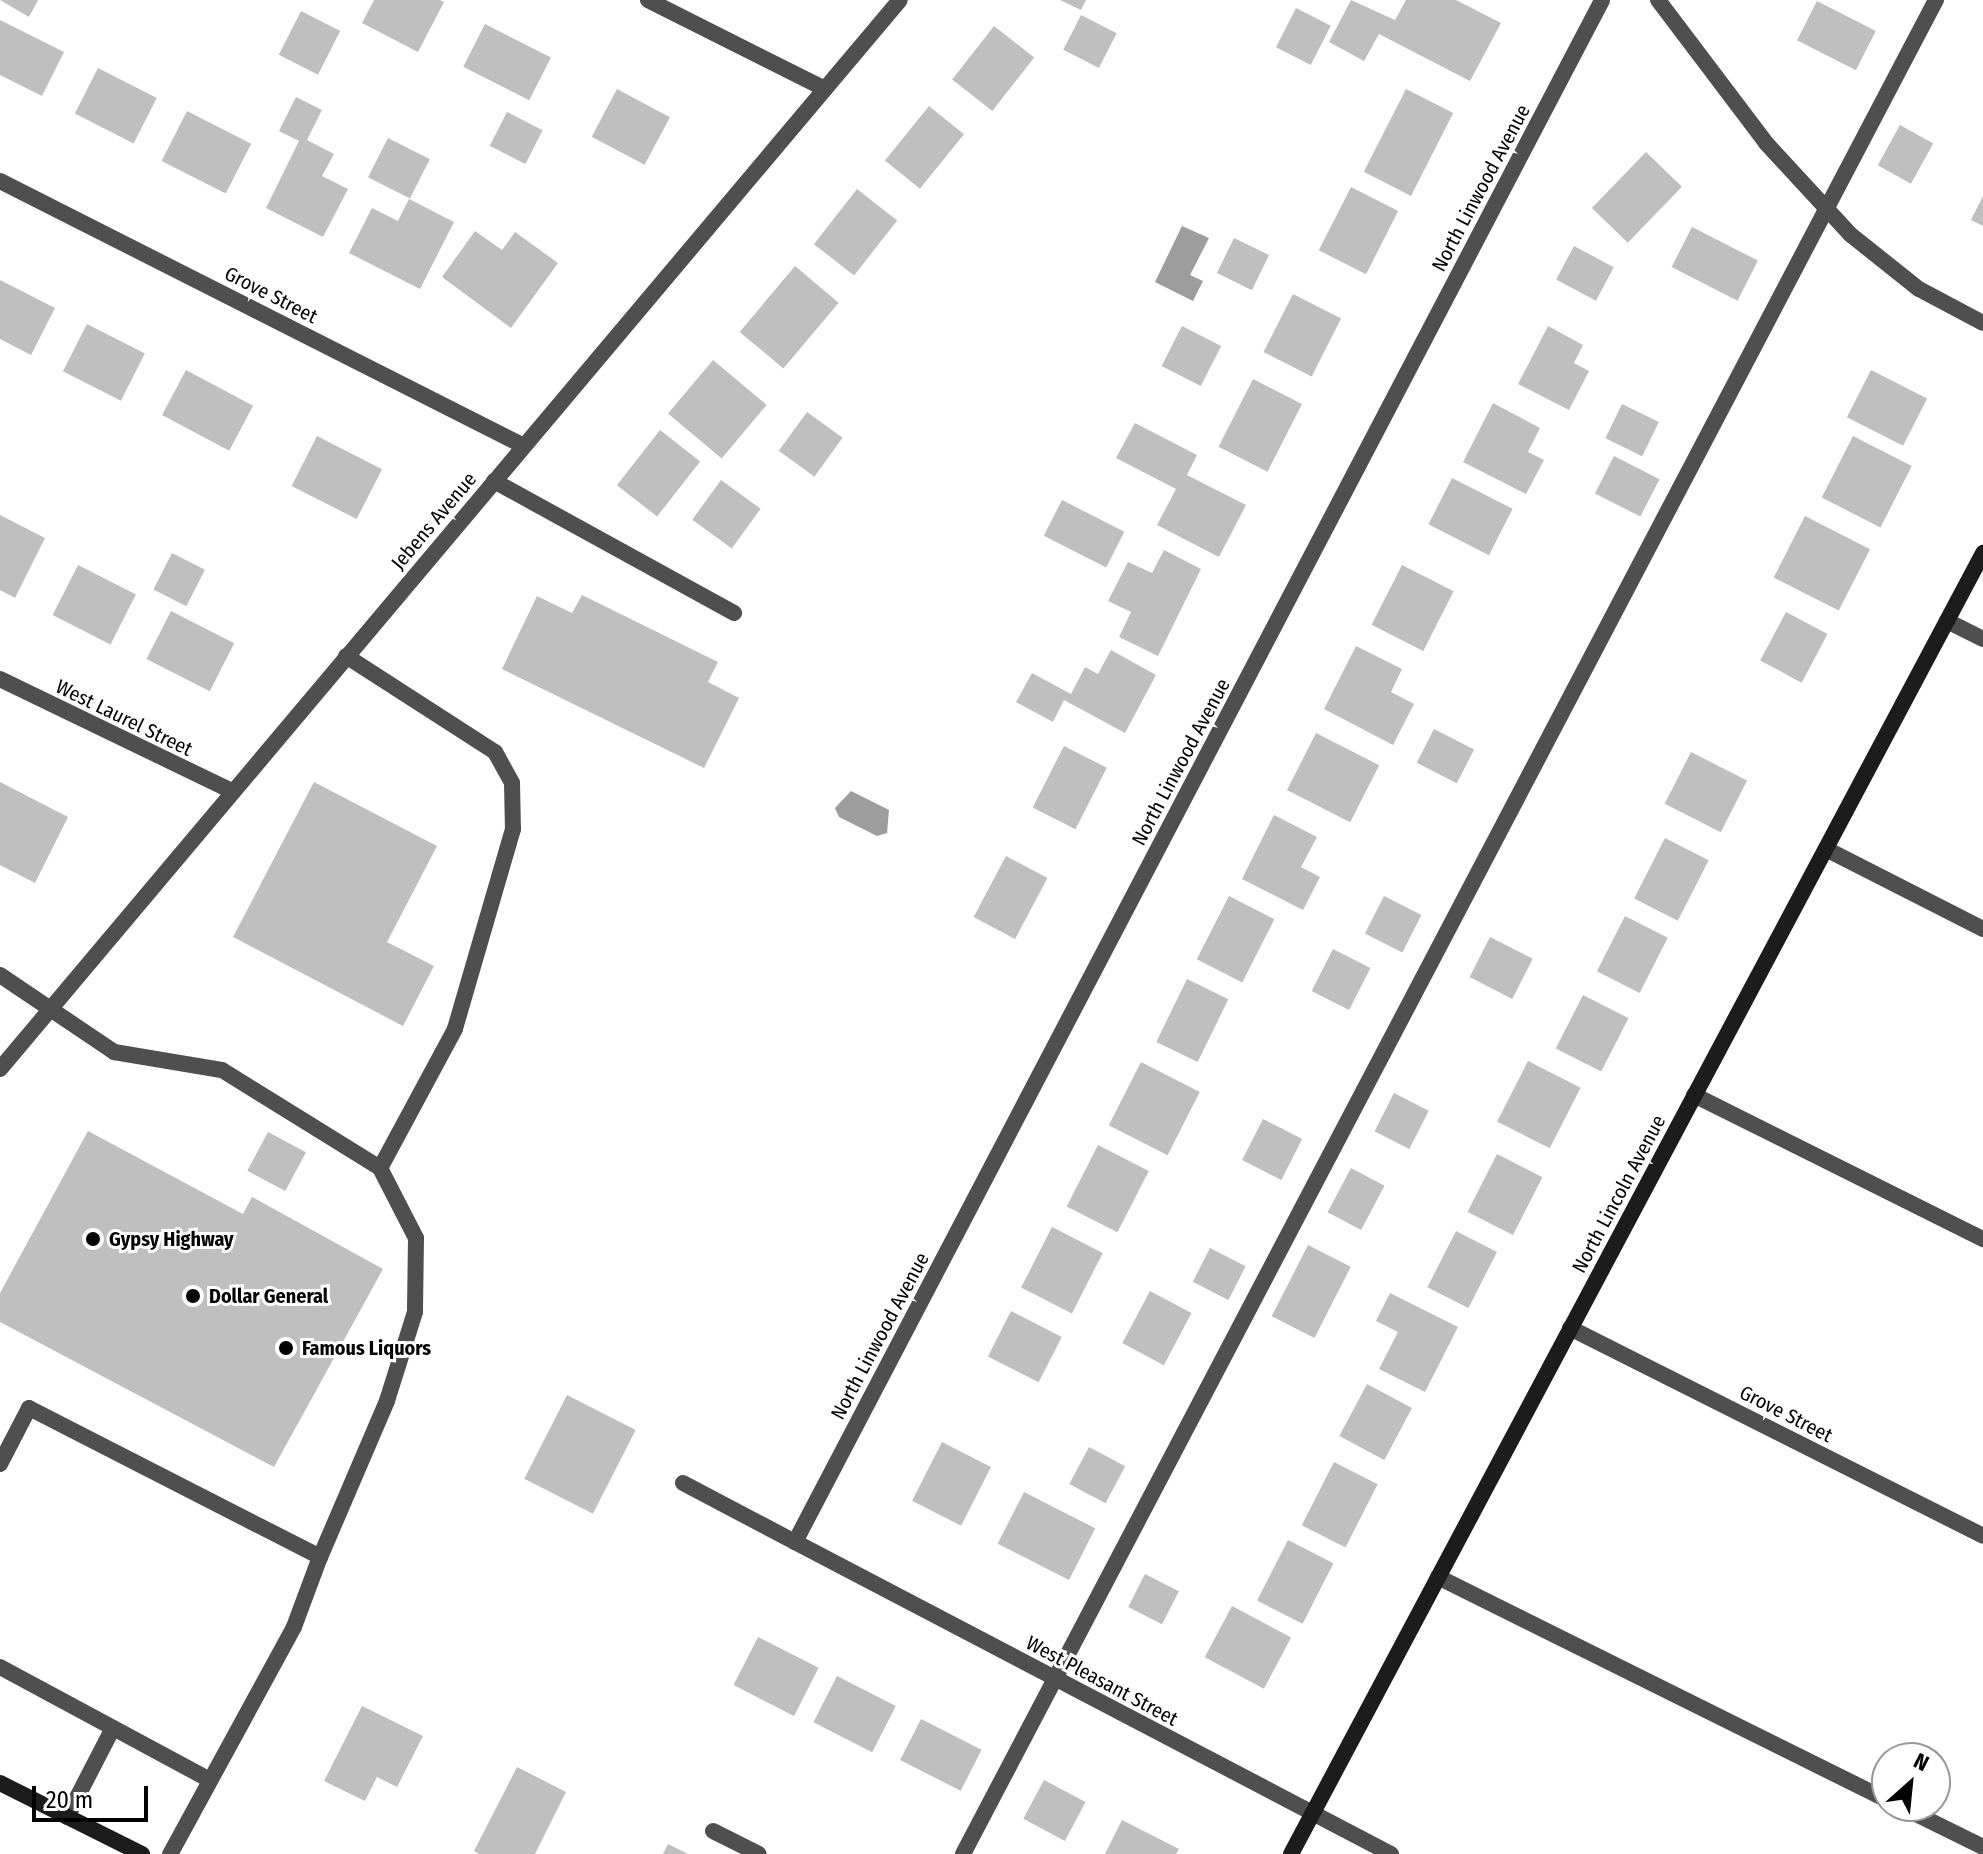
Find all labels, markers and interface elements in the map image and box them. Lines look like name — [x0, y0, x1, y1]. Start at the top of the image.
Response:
street label: North Linwood Avenue — [1427, 100, 1535, 276]
street label: Grove Street — [221, 261, 321, 329]
street label: Jebens Avenue — [386, 467, 482, 575]
street label: North Linwood Avenue — [1127, 674, 1235, 850]
street label: West Laurel Street — [52, 675, 196, 761]
street label: North Lincoln Avenue — [1567, 1111, 1671, 1277]
place label: Gypsy Highway — [109, 1227, 234, 1251]
marker: Gypsy Highway — [84, 1230, 102, 1248]
street label: North Linwood Avenue — [826, 1248, 934, 1424]
place label: Dollar General — [209, 1284, 328, 1308]
marker: Dollar General — [184, 1287, 202, 1305]
place label: Famous Liquors — [302, 1336, 431, 1360]
marker: Famous Liquors — [277, 1339, 295, 1357]
street label: Grove Street — [1736, 1380, 1836, 1448]
street label: West Pleasant Street — [1022, 1631, 1182, 1731]
north arrow — [1871, 1742, 1951, 1822]
text: N — [1909, 1747, 1933, 1777]
scale bar — [36, 1770, 152, 1820]
text: 20 m — [46, 1786, 93, 1814]

